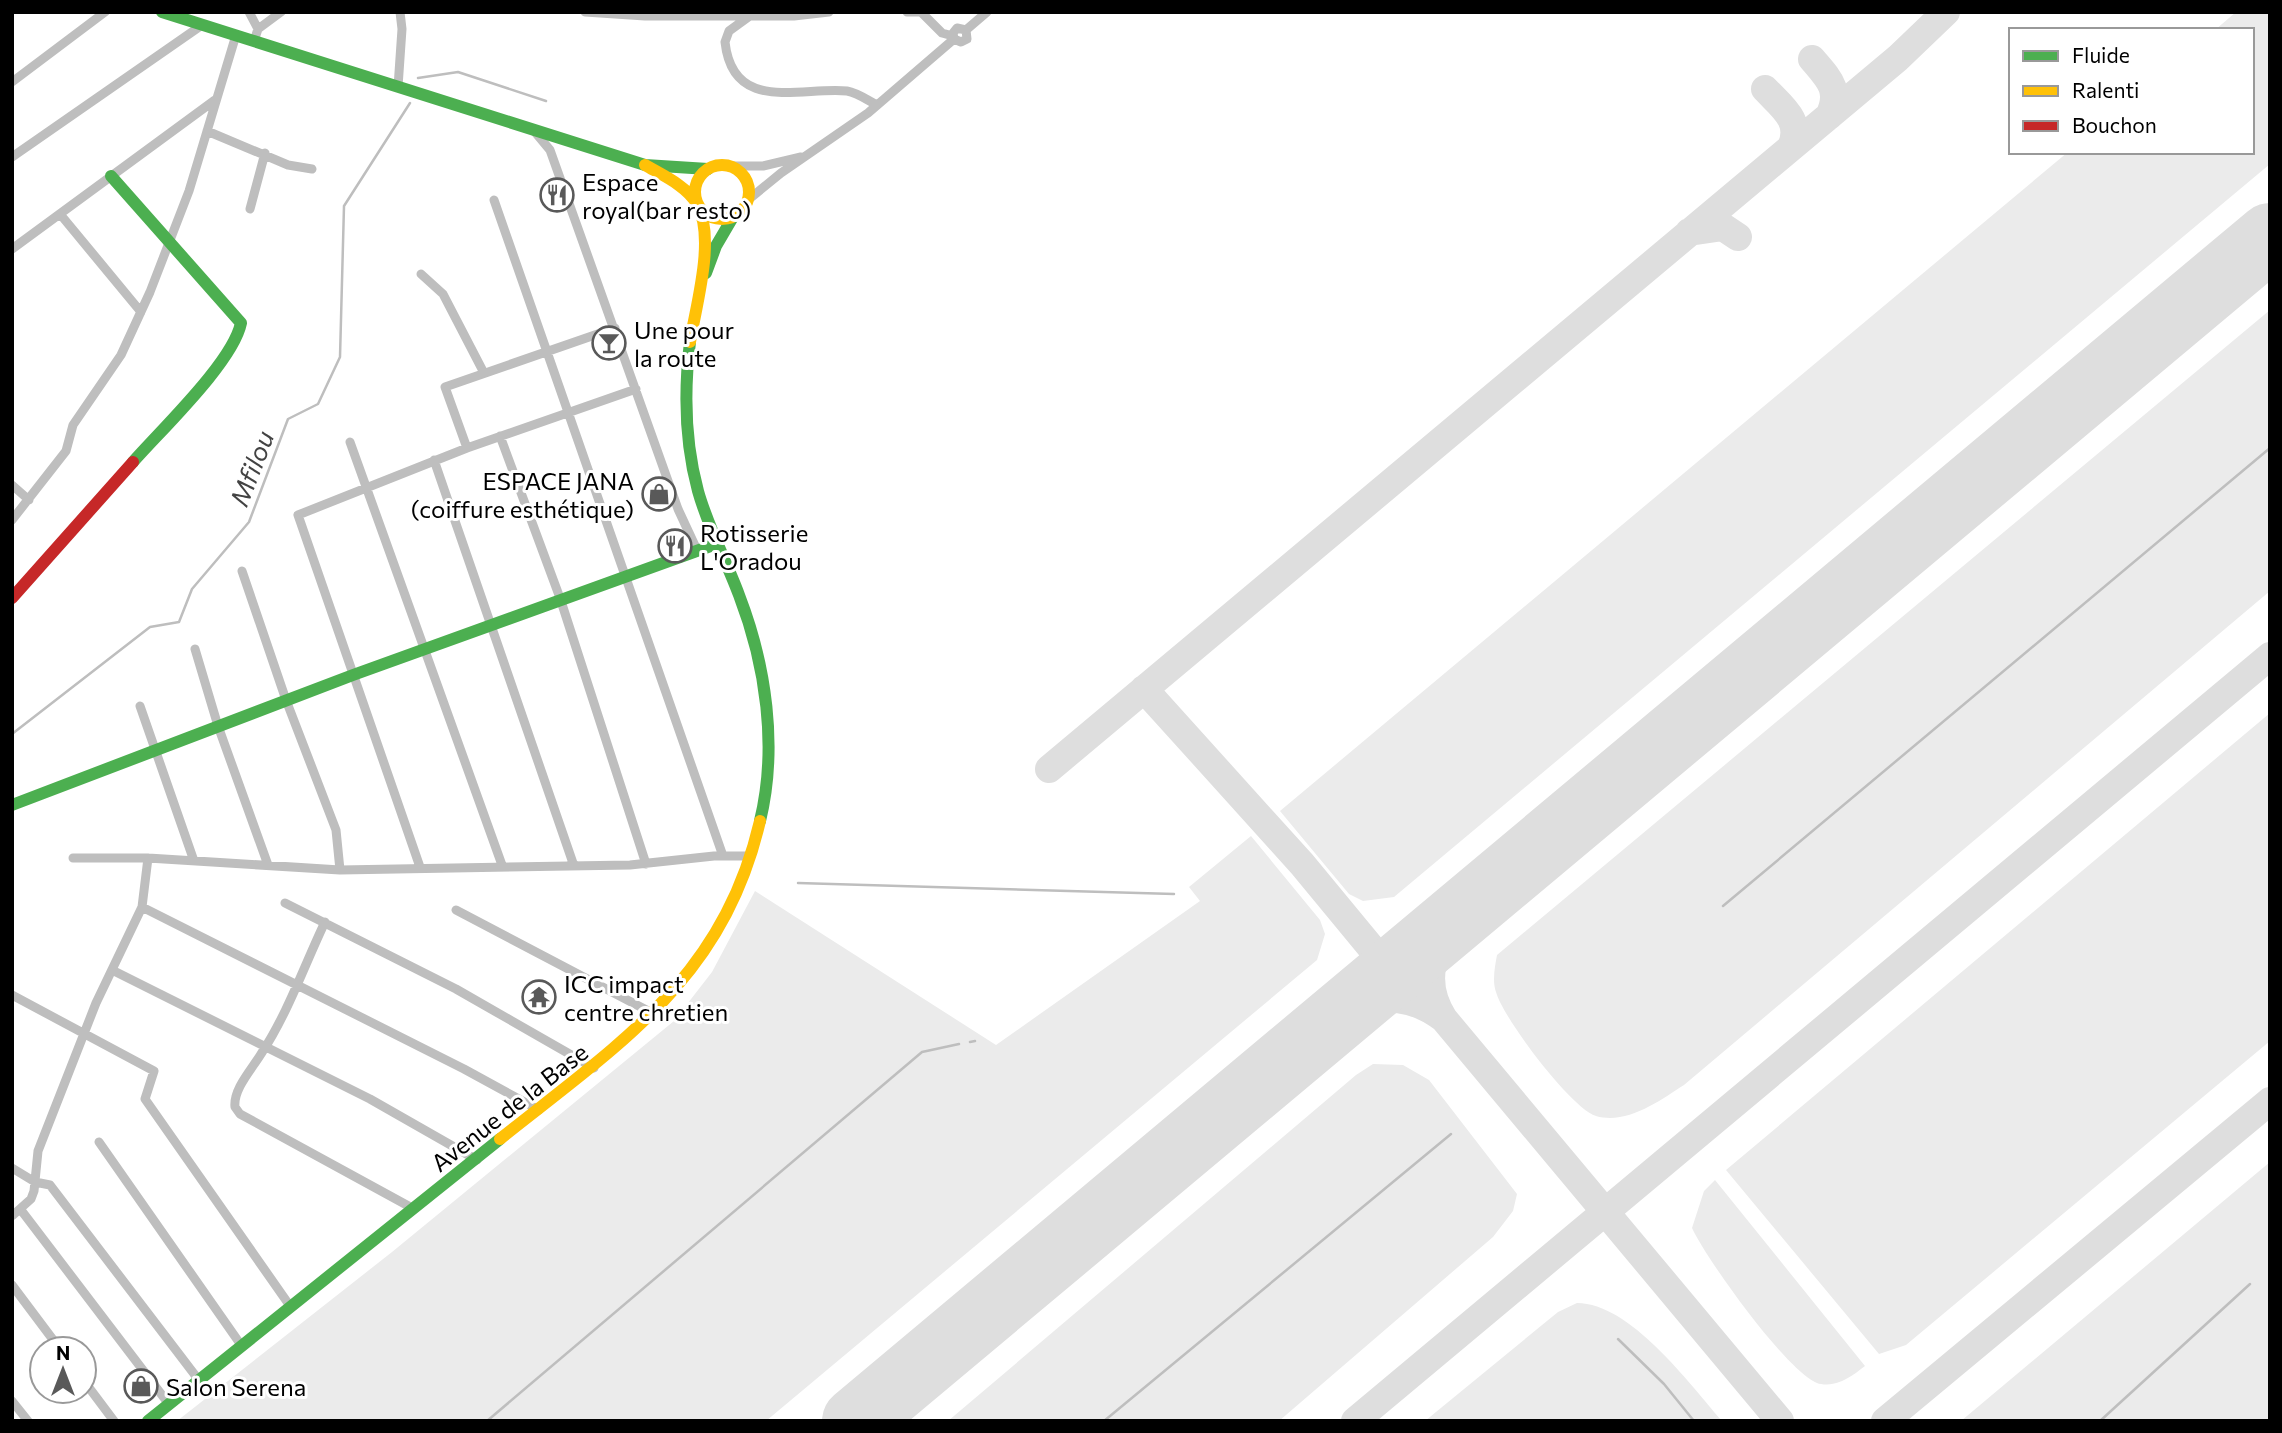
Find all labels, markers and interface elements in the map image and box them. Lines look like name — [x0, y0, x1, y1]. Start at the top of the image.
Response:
legend — [2009, 28, 2254, 154]
text: Fluide — [2072, 42, 2130, 67]
text: Ralenti — [2072, 77, 2139, 102]
text: Bouchon — [2072, 112, 2157, 137]
place label: Espace royal(bar resto) — [582, 167, 751, 224]
restaurant icon: Espace royal(bar resto) — [538, 176, 576, 214]
place label: Une pour la route — [634, 315, 734, 372]
bar icon: Une pour la route — [590, 324, 628, 362]
water label: Mfilou — [223, 426, 279, 510]
place label: ESPACE JANA (coiffure esthétique) — [411, 466, 634, 523]
shop icon: ESPACE JANA (coiffure esthétique) — [640, 475, 678, 513]
place label: Rotisserie L'Oradou — [700, 518, 808, 575]
restaurant icon: Rotisserie L'Oradou — [656, 527, 694, 565]
place label: ICC impact centre chretien — [564, 969, 728, 1026]
temple icon: ICC impact centre chretien — [520, 978, 558, 1016]
street label: Avenue de la Base — [425, 1037, 593, 1177]
north arrow — [28, 1335, 98, 1405]
text: N — [56, 1341, 70, 1364]
shop icon: Salon Serena — [122, 1367, 160, 1405]
place label: Salon Serena — [166, 1372, 306, 1401]

